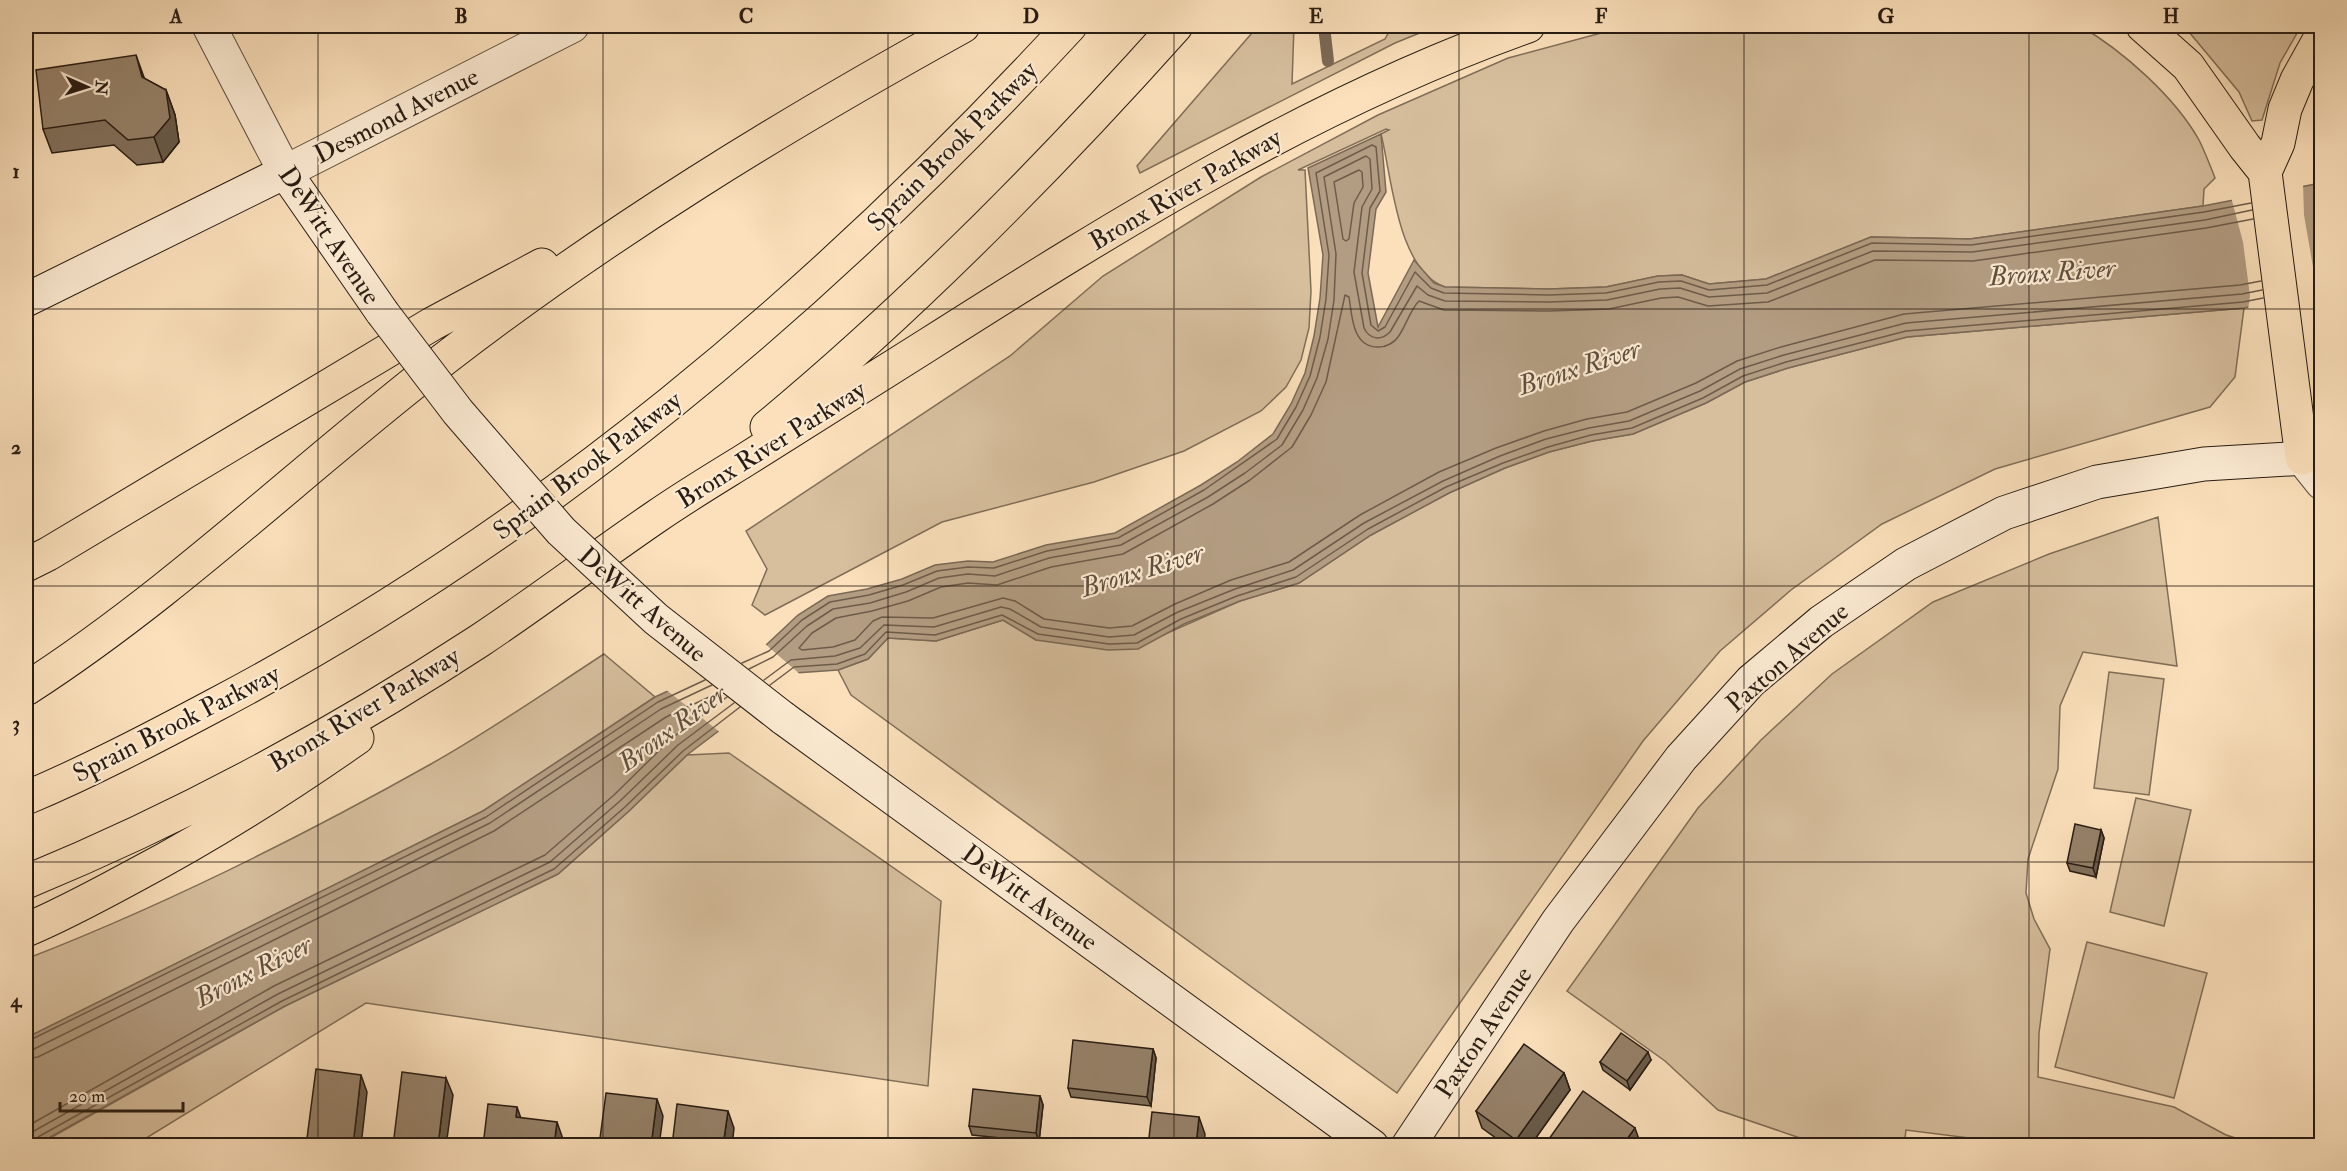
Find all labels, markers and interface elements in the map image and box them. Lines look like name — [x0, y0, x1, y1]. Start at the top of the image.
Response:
text: A — [169, 4, 183, 29]
text: B — [454, 4, 468, 29]
text: C — [739, 4, 753, 29]
text: D — [1023, 4, 1039, 29]
text: E — [1309, 4, 1324, 29]
text: F — [1595, 4, 1608, 29]
text: G — [1878, 4, 1895, 29]
text: H — [2163, 4, 2179, 29]
street label: Sprain Brook Parkway — [861, 54, 1046, 239]
north arrow — [57, 57, 117, 117]
street label: Desmond Avenue — [309, 61, 484, 171]
text: N — [91, 79, 111, 96]
street label: Bronx River Parkway — [1084, 122, 1288, 258]
text: 1 — [12, 159, 20, 184]
street label: DeWitt Avenue — [271, 160, 387, 311]
water label: Bronx River — [1986, 251, 2118, 294]
water label: Bronx River — [1512, 332, 1646, 403]
street label: Bronx River Parkway — [671, 374, 872, 516]
street label: Sprain Brook Parkway — [487, 384, 689, 548]
text: 2 — [11, 435, 21, 460]
water label: Bronx River — [1075, 536, 1209, 605]
street label: DeWitt Avenue — [571, 540, 713, 669]
street label: Paxton Avenue — [1720, 596, 1856, 720]
street label: Bronx River Parkway — [263, 640, 466, 779]
street label: Sprain Brook Parkway — [68, 658, 286, 791]
water label: Bronx River — [610, 677, 735, 780]
text: 3 — [12, 711, 20, 736]
street label: DeWitt Avenue — [955, 838, 1104, 958]
water label: Bronx River — [188, 927, 319, 1016]
street label: Paxton Avenue — [1428, 961, 1540, 1104]
text: 4 — [10, 988, 23, 1013]
scale bar — [60, 1075, 183, 1113]
text: 20 m — [69, 1085, 105, 1108]

